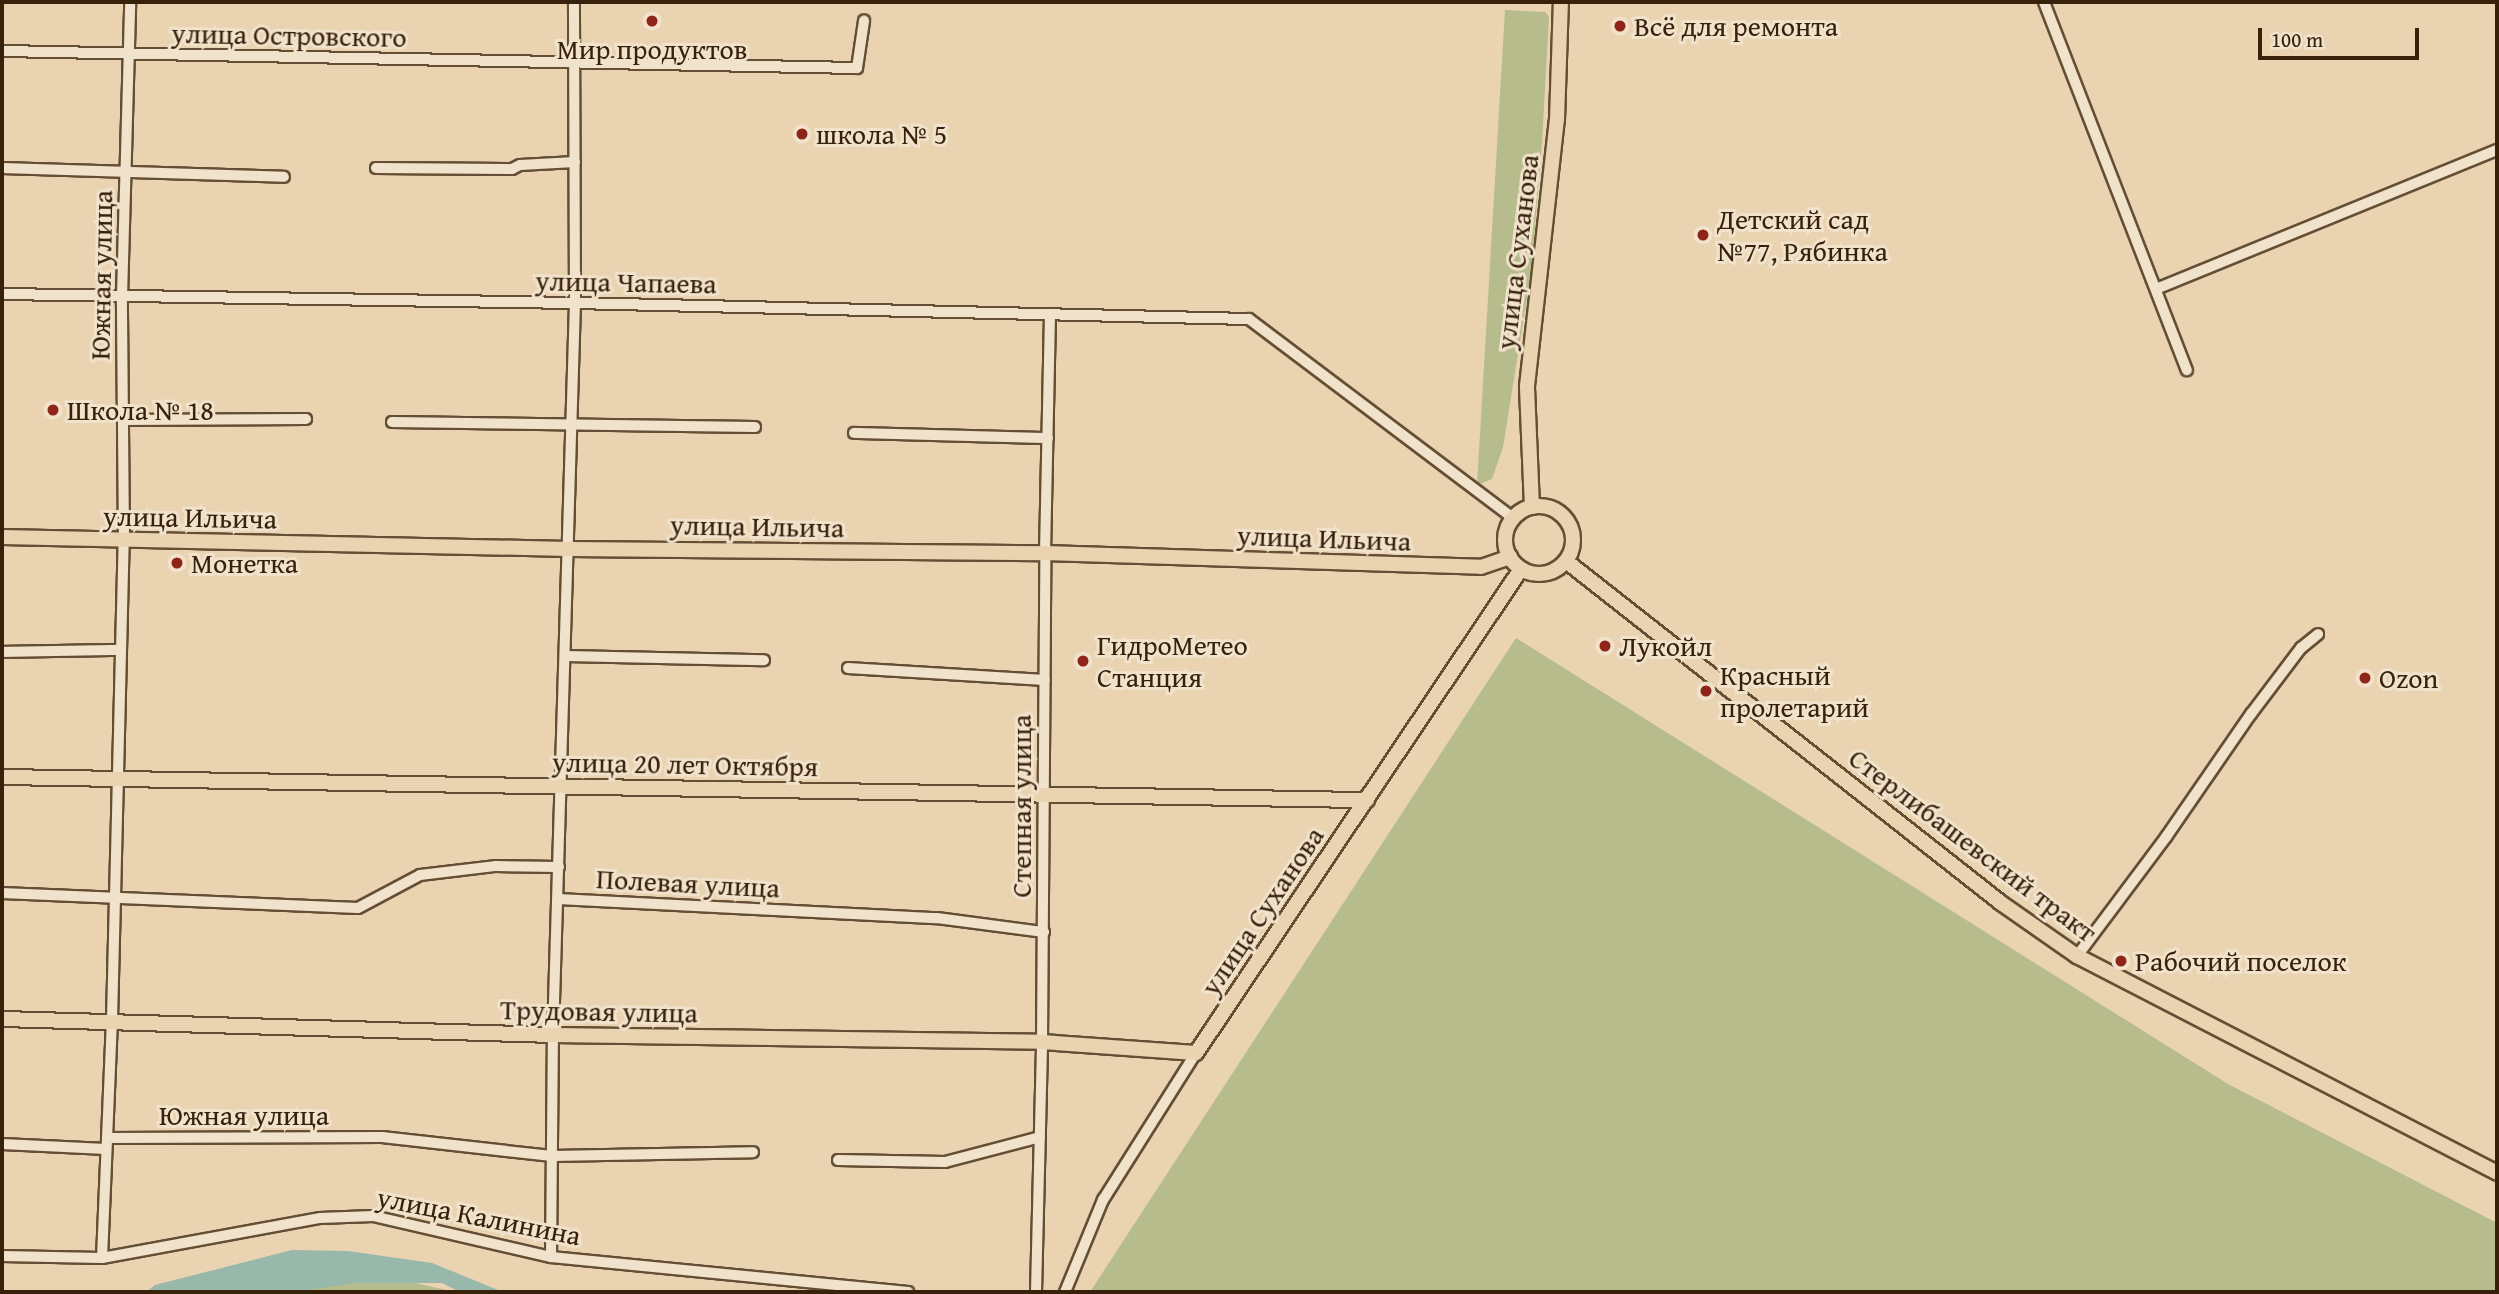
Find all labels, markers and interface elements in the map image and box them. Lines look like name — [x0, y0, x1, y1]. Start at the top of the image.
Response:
place label: Всё для ремонта — [1634, 9, 1838, 43]
marker: Мир продуктов — [644, 13, 660, 29]
scale bar — [2261, 14, 2422, 58]
street label: улица Островского — [171, 16, 407, 54]
marker: Всё для ремонта — [1612, 18, 1628, 34]
text: 100 m — [2271, 24, 2323, 55]
place label: Мир продуктов — [557, 32, 747, 66]
place label: школа № 5 — [816, 117, 947, 151]
marker: школа № 5 — [794, 126, 810, 142]
street label: улица Суханова — [1488, 153, 1546, 351]
street label: Южная улица — [83, 190, 119, 360]
place label: Детский сад №77, Рябинка — [1717, 202, 1888, 268]
marker: Детский сад №77, Рябинка — [1695, 227, 1711, 243]
street label: улица Чапаева — [535, 264, 717, 300]
place label: Школа № 18 — [67, 393, 214, 427]
marker: Школа № 18 — [45, 402, 61, 418]
street label: улица Ильича — [103, 499, 277, 535]
street label: улица Ильича — [670, 508, 844, 544]
street label: улица Ильича — [1236, 518, 1412, 558]
place label: Монетка — [191, 546, 298, 580]
marker: Монетка — [169, 555, 185, 571]
place label: ГидроМетео Станция — [1097, 628, 1248, 694]
place label: Лукойл — [1619, 629, 1712, 663]
marker: Лукойл — [1597, 638, 1613, 654]
marker: ГидроМетео Станция — [1075, 653, 1091, 669]
place label: Красный пролетарий — [1720, 658, 1869, 724]
place label: Ozon — [2379, 661, 2438, 695]
marker: Ozon — [2357, 670, 2373, 686]
marker: Красный пролетарий — [1698, 683, 1714, 699]
street label: Степная улица — [1004, 714, 1038, 898]
street label: Стерлибашевский тракт — [1843, 741, 2103, 949]
street label: улица 20 лет Октября — [552, 745, 818, 783]
street label: улица Суханова — [1193, 820, 1331, 1002]
street label: Полевая улица — [595, 861, 781, 905]
place label: Рабочий поселок — [2135, 944, 2346, 978]
marker: Рабочий поселок — [2113, 953, 2129, 969]
street label: Трудовая улица — [500, 992, 698, 1030]
street label: Южная улица — [159, 1098, 329, 1132]
street label: улица Калинина — [374, 1180, 584, 1252]

